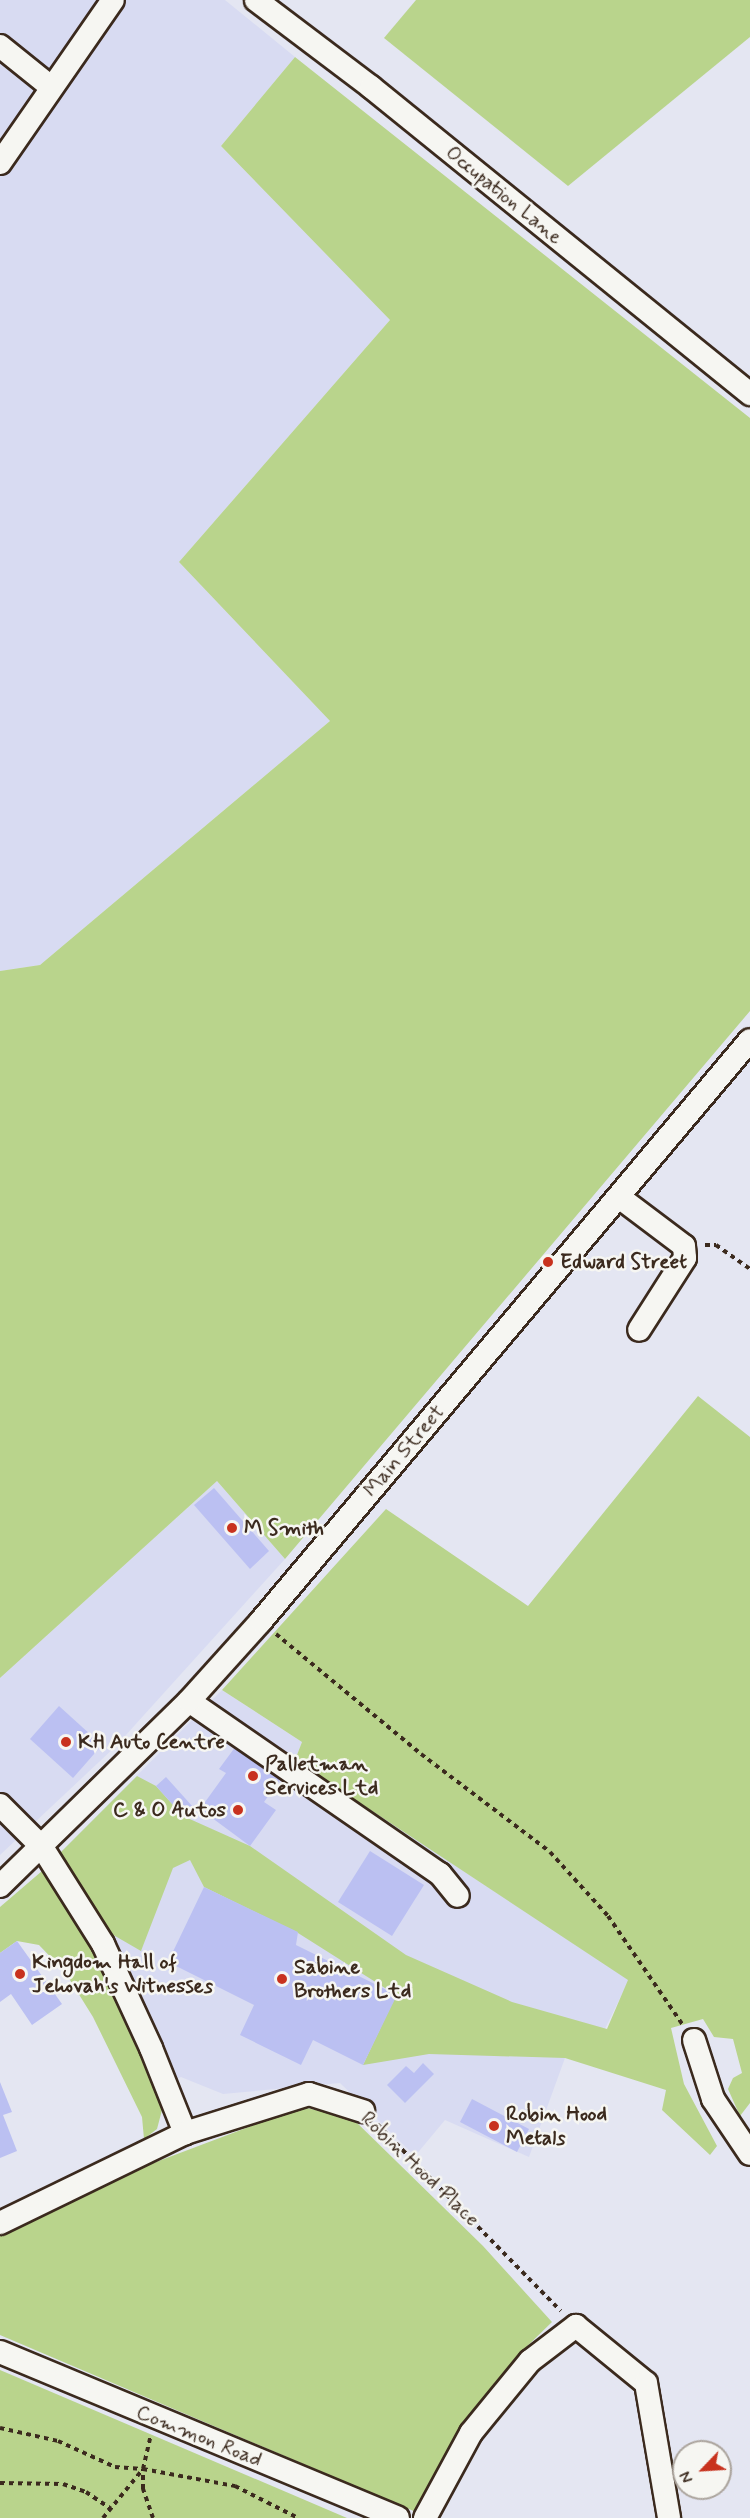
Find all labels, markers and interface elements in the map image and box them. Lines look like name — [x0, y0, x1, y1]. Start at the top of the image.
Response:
street label: Occupation Lane — [441, 141, 567, 249]
place label: Edward Street — [560, 1249, 691, 1275]
marker: Edward Street — [541, 1255, 555, 1269]
street label: Main Street — [358, 1400, 450, 1502]
place label: M Smith — [244, 1515, 322, 1541]
marker: M Smith — [225, 1521, 239, 1535]
place label: KH Auto Centre — [78, 1729, 221, 1755]
marker: KH Auto Centre — [59, 1735, 73, 1749]
place label: Palletman Services Ltd — [265, 1751, 375, 1801]
marker: Palletman Services Ltd — [246, 1769, 260, 1783]
place label: C & O Autos — [118, 1797, 226, 1823]
marker: C & O Autos — [231, 1803, 245, 1817]
place label: Kingdom Hall of Jehovah's Witnesses — [32, 1949, 218, 1999]
place label: Sabine Brothers Ltd — [294, 1954, 408, 2004]
marker: Kingdom Hall of Jehovah's Witnesses — [13, 1967, 27, 1981]
marker: Sabine Brothers Ltd — [275, 1972, 289, 1986]
place label: Robin Hood Metals — [506, 2101, 607, 2151]
street label: Robin Hood Place — [356, 2107, 484, 2231]
marker: Robin Hood Metals — [487, 2119, 501, 2133]
street label: Common Road — [133, 2399, 265, 2473]
north arrow — [672, 2440, 732, 2500]
text: N — [675, 2468, 699, 2486]

